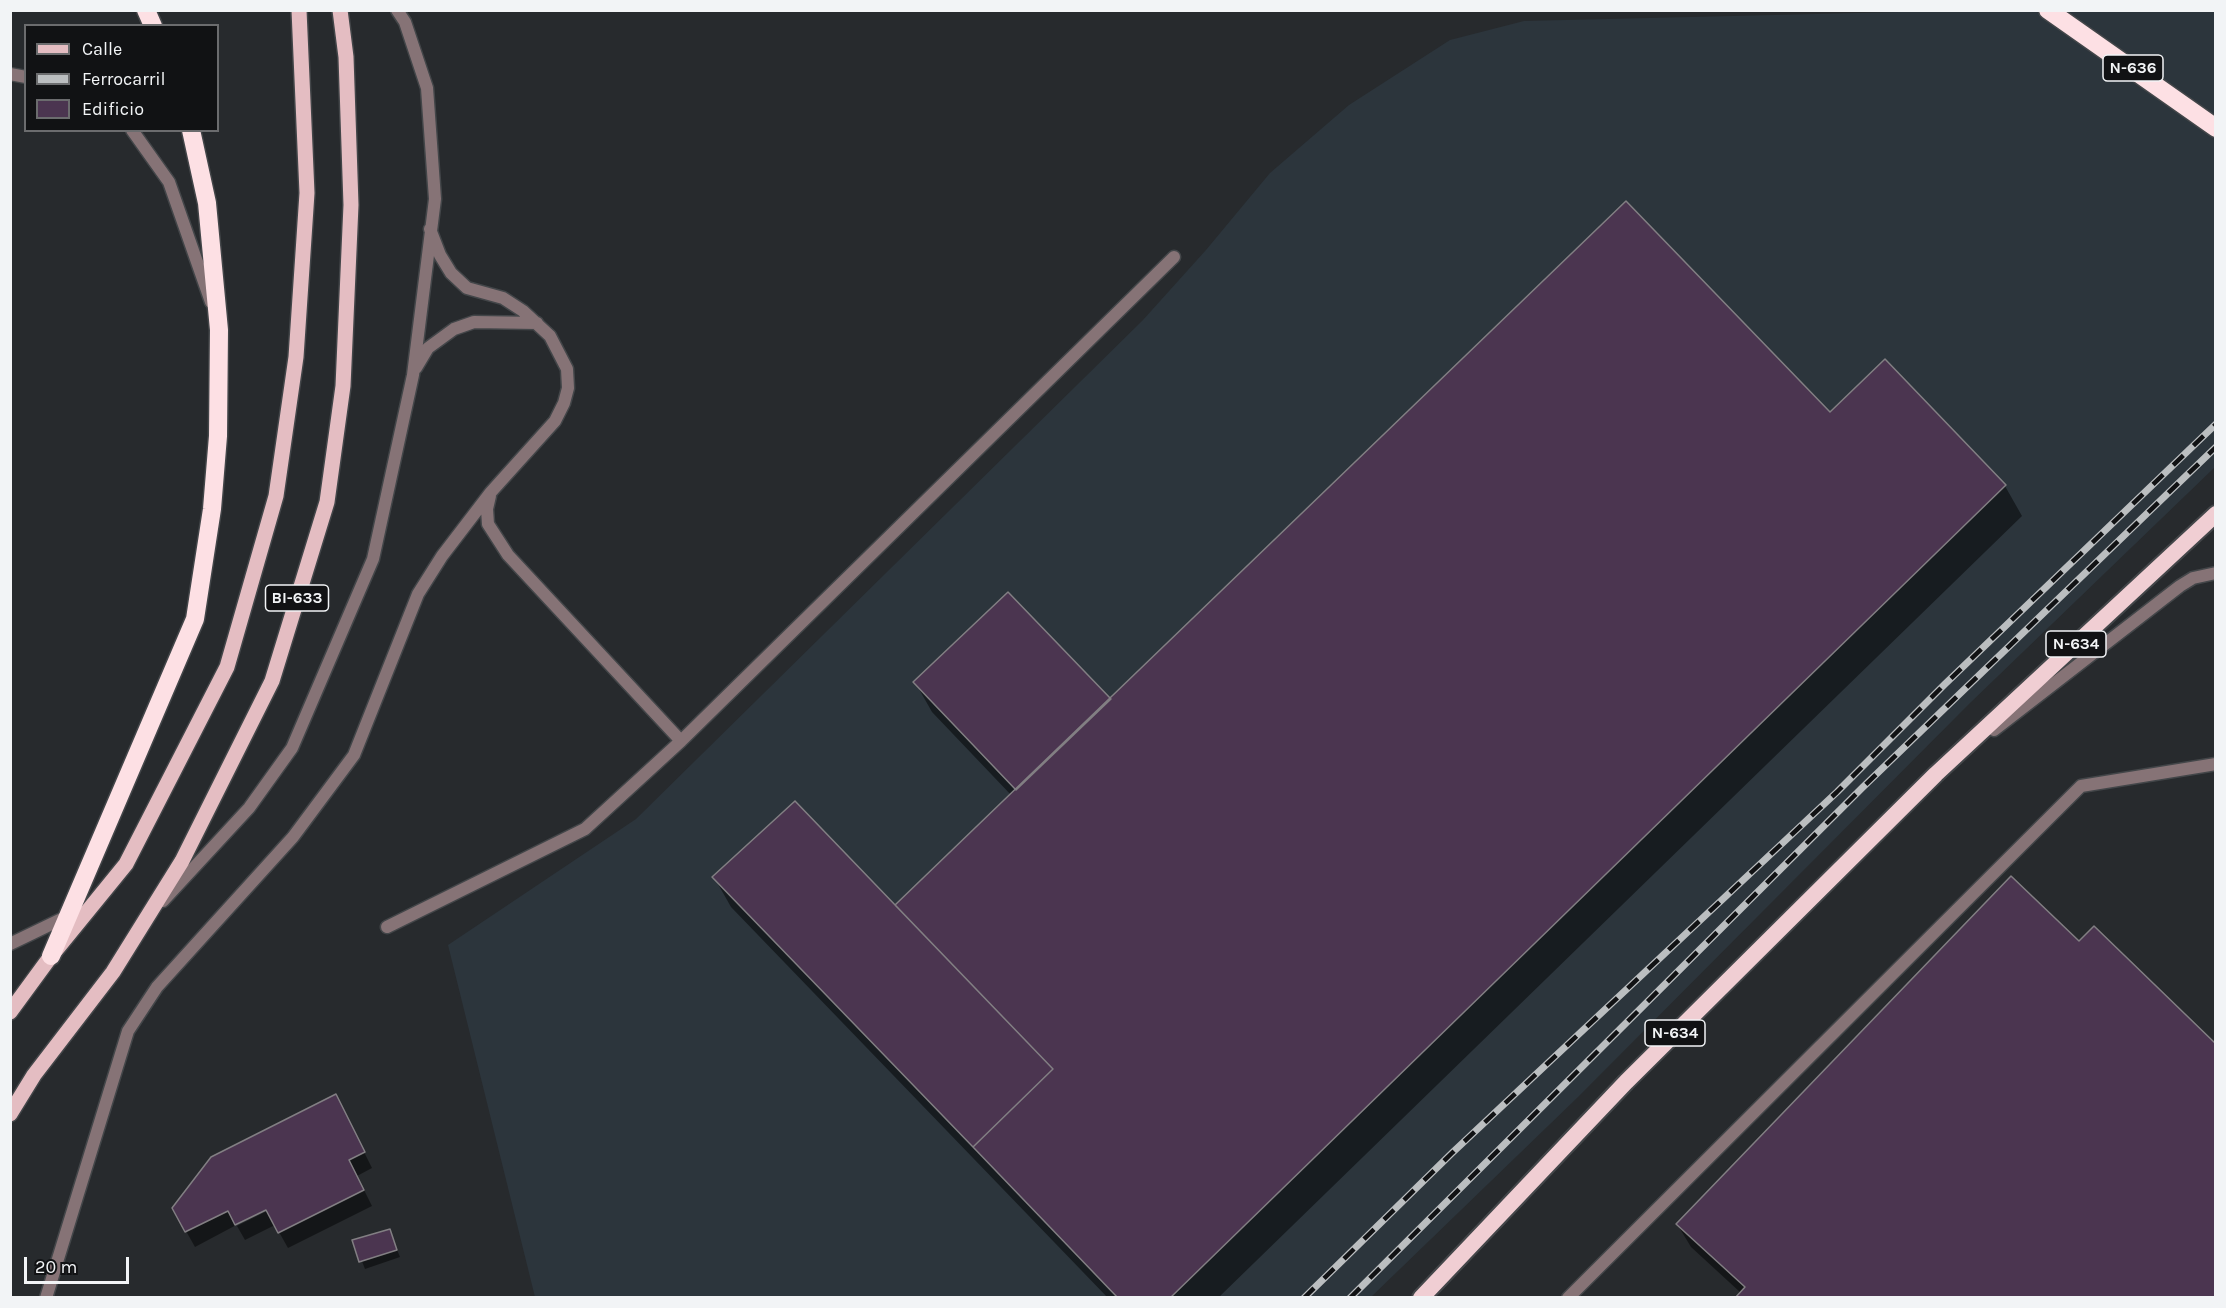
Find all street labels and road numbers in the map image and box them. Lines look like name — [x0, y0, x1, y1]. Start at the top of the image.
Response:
road number: N-636 — [2103, 55, 2163, 81]
road number: BI-633 — [266, 585, 328, 611]
road number: N-634 — [2046, 631, 2106, 657]
road number: N-634 — [1645, 1020, 1705, 1046]

